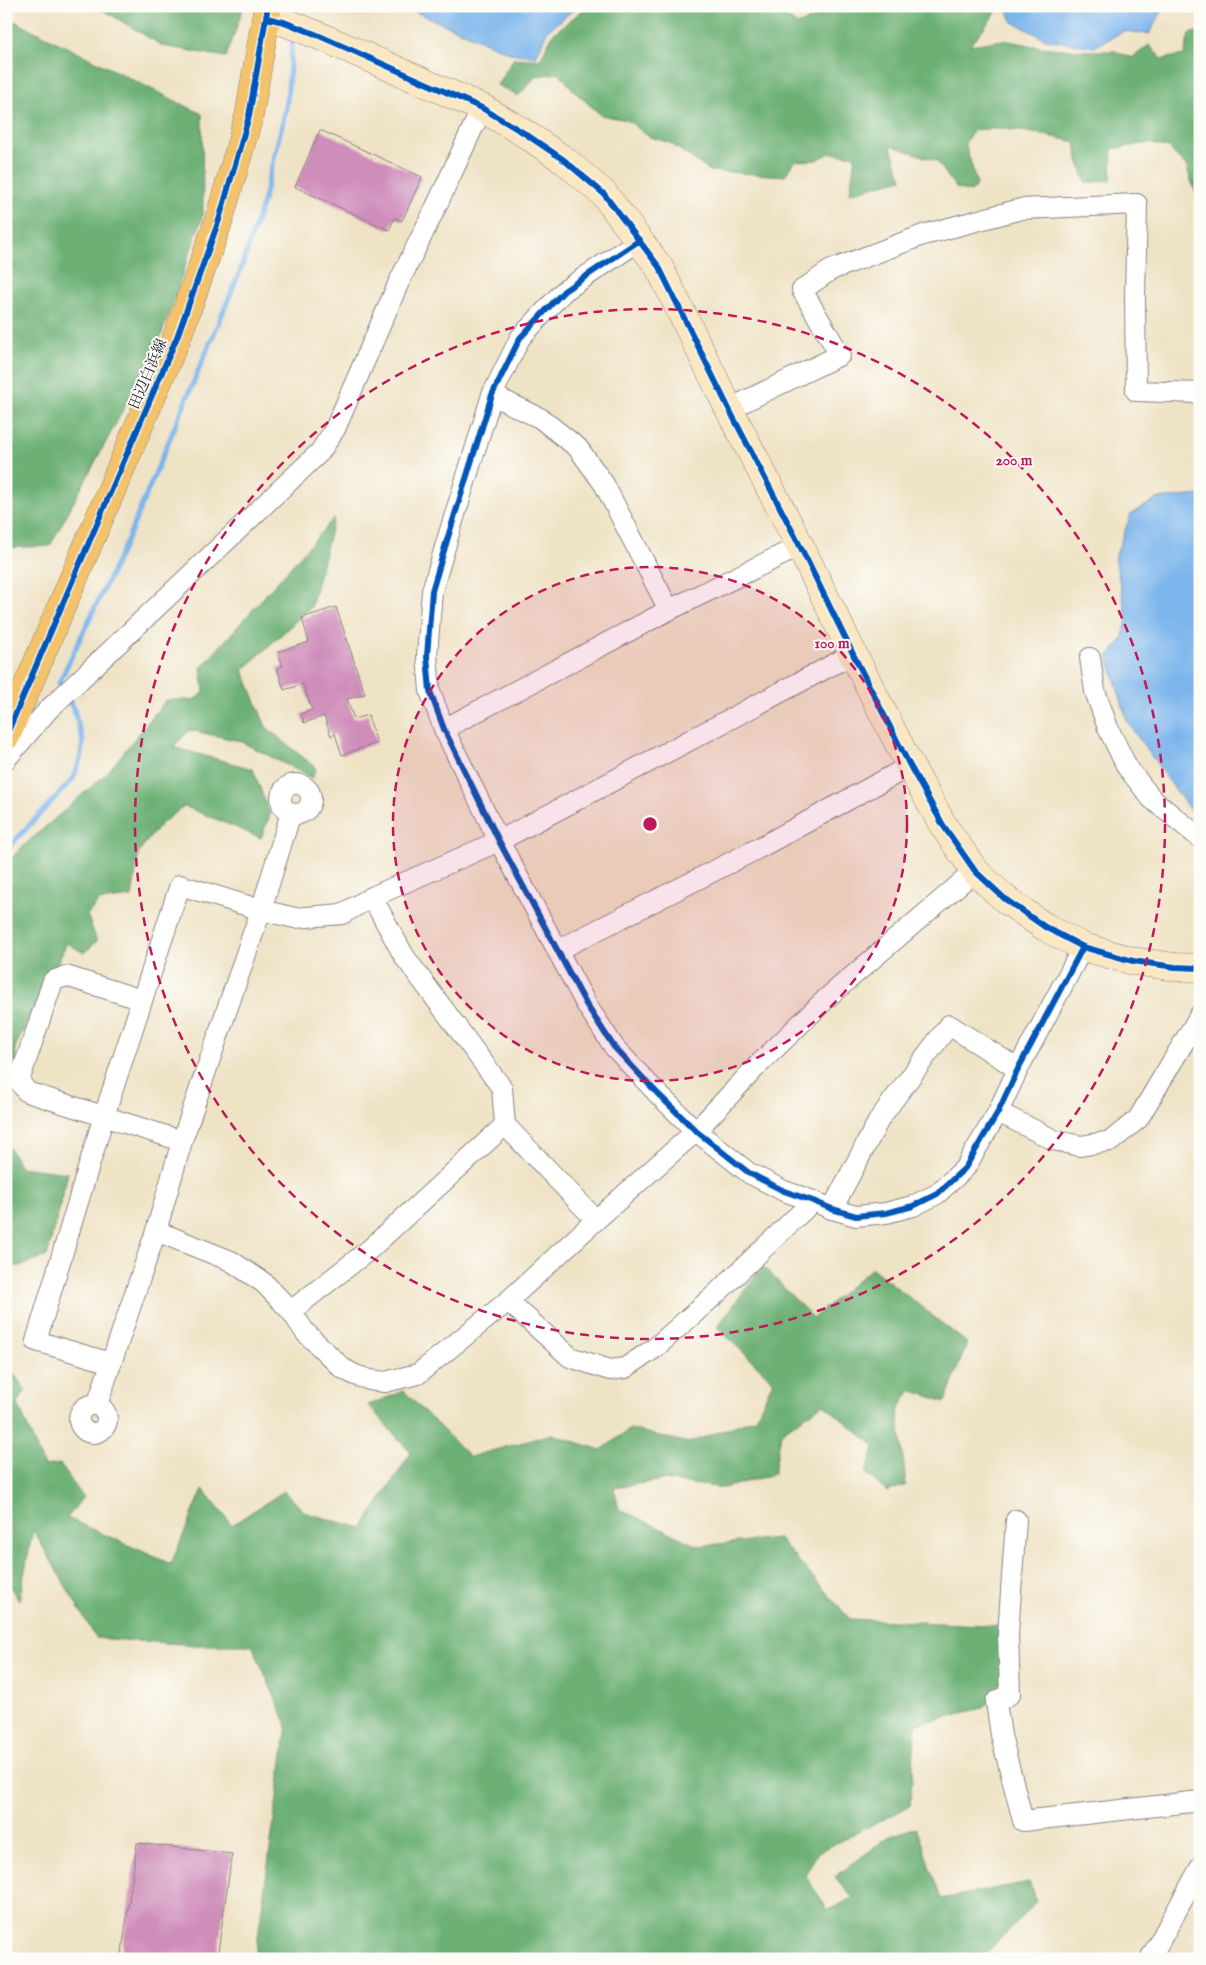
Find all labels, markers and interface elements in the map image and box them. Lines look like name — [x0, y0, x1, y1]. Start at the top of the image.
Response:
street label: 田辺白浜線 — [125, 336, 171, 412]
text: 200 m — [996, 451, 1033, 470]
text: 100 m — [814, 634, 850, 653]
centre of rings — [641, 815, 659, 833]

